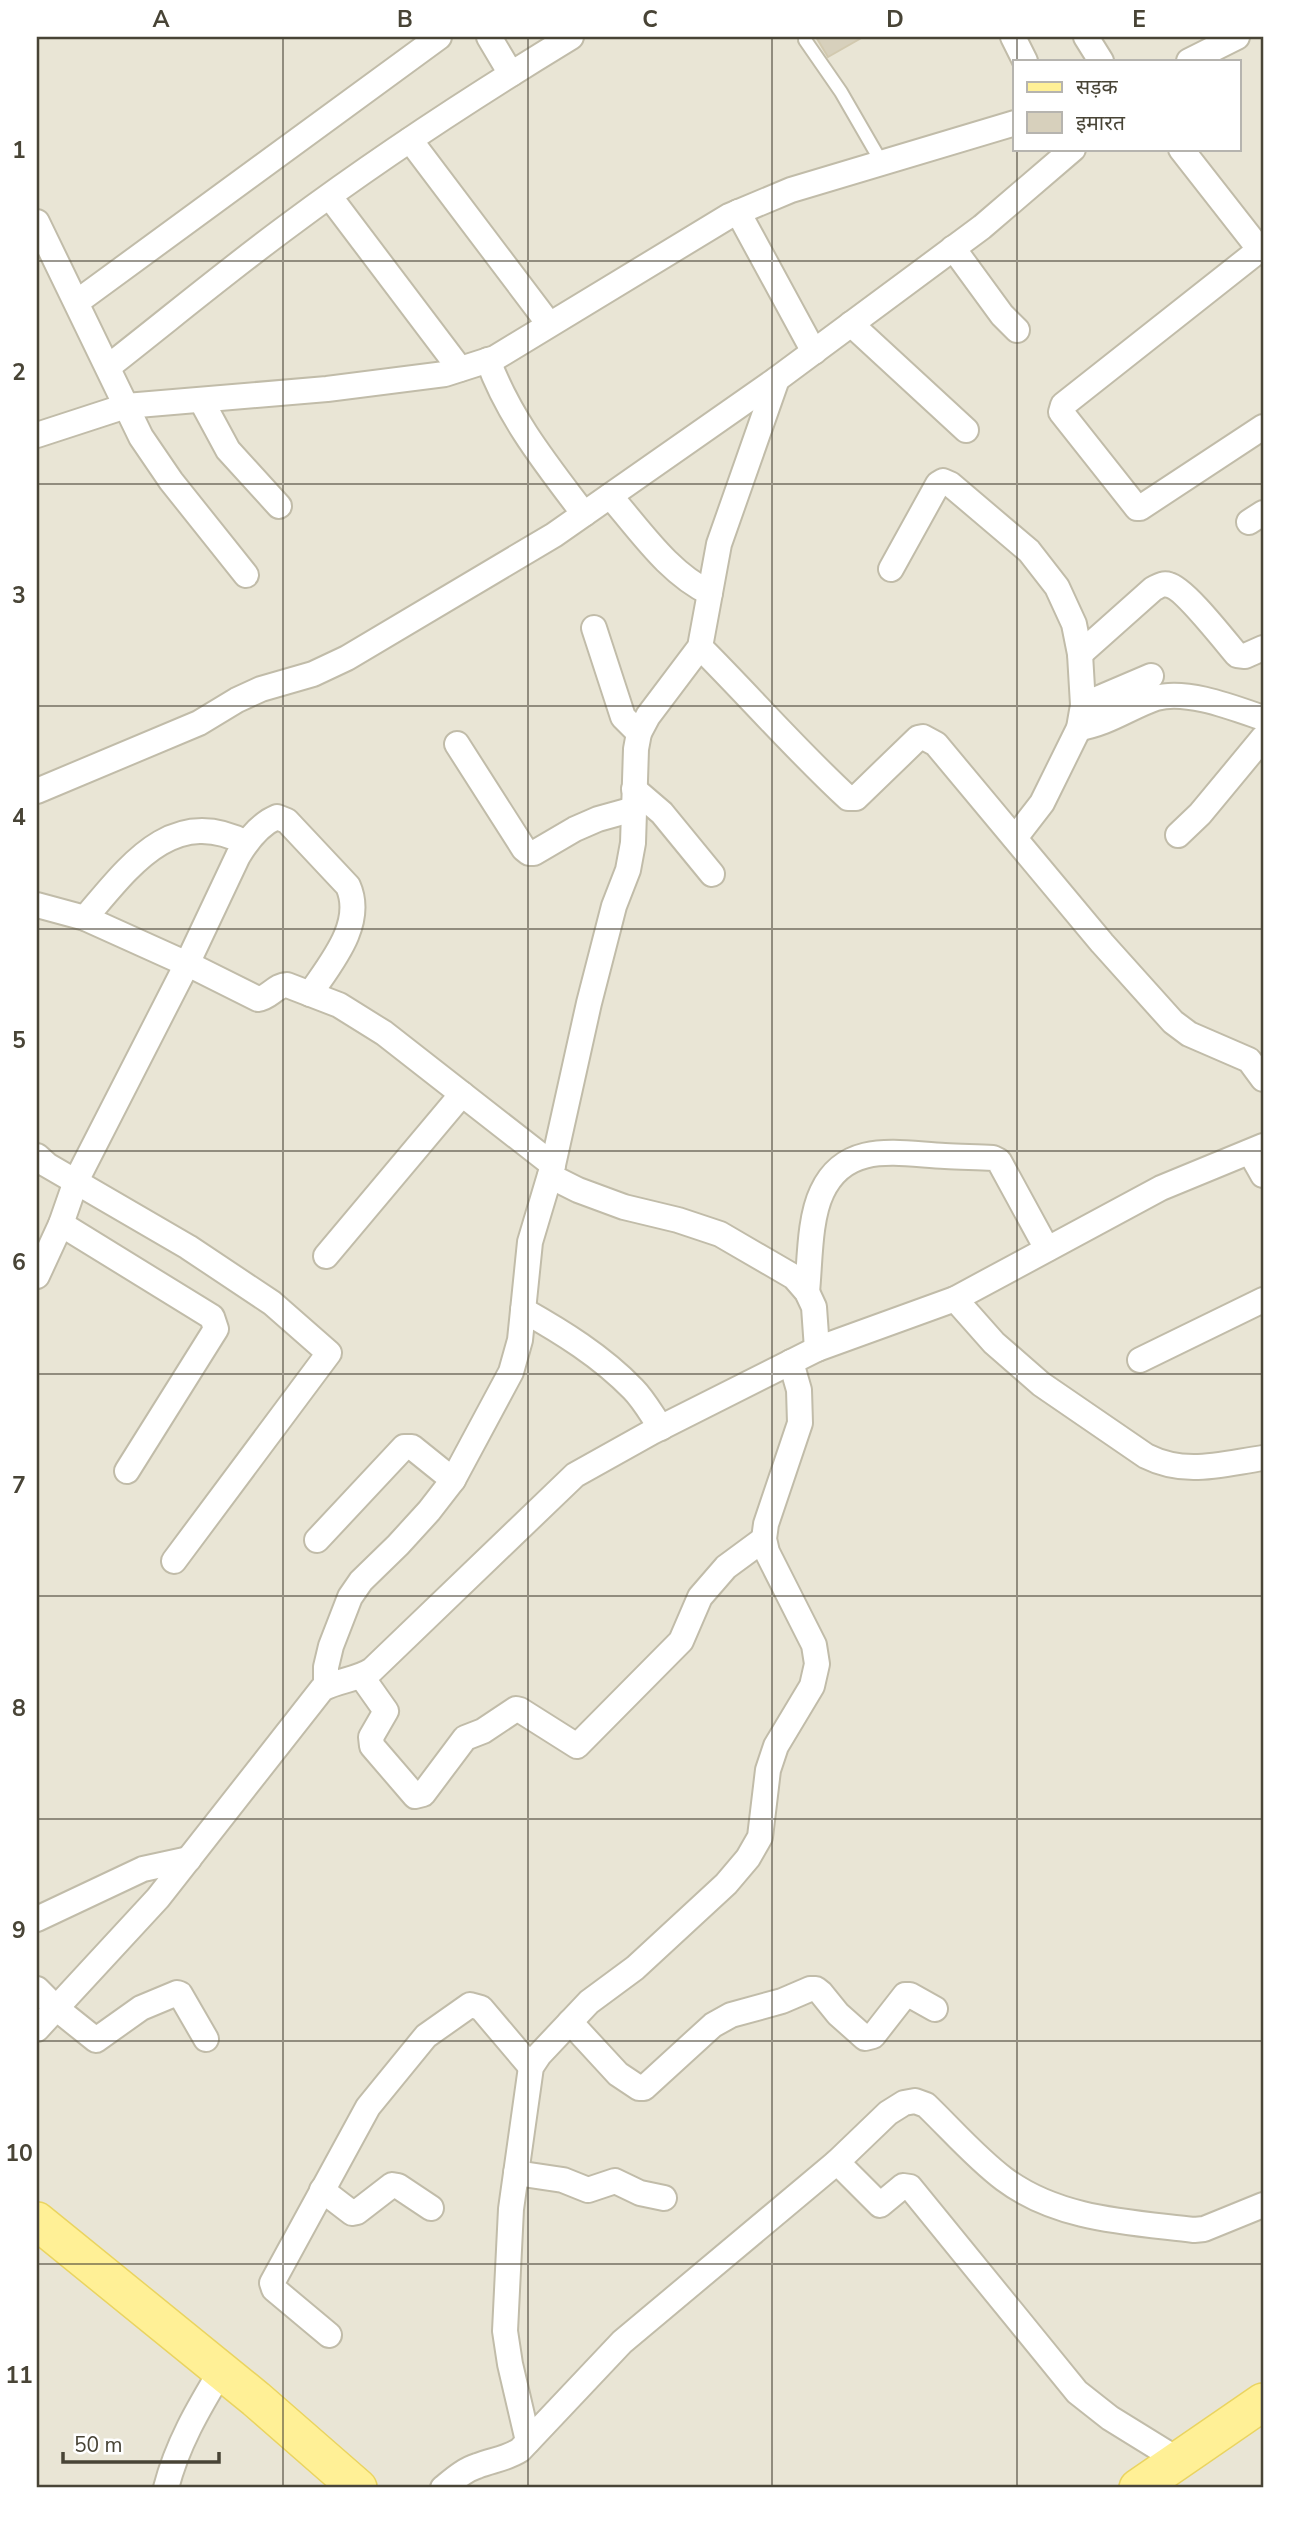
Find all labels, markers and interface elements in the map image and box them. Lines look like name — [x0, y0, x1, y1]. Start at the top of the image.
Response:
text: A — [152, 4, 170, 35]
text: B — [397, 4, 413, 35]
text: C — [642, 4, 658, 35]
text: D — [886, 4, 904, 35]
text: E — [1132, 4, 1146, 35]
legend — [1013, 60, 1240, 150]
text: सड़क — [1076, 73, 1118, 101]
text: इमारत — [1076, 109, 1126, 137]
text: 1 — [12, 135, 26, 166]
text: 2 — [12, 357, 26, 388]
text: 3 — [12, 580, 26, 611]
text: 4 — [12, 802, 26, 833]
text: 5 — [12, 1025, 26, 1056]
text: 6 — [12, 1247, 26, 1278]
text: 7 — [12, 1470, 26, 1501]
text: 8 — [12, 1693, 26, 1724]
text: 9 — [12, 1915, 26, 1946]
text: 10 — [5, 2138, 33, 2169]
text: 11 — [5, 2360, 33, 2391]
scale bar — [63, 2420, 219, 2464]
text: 50 m — [74, 2431, 123, 2459]

